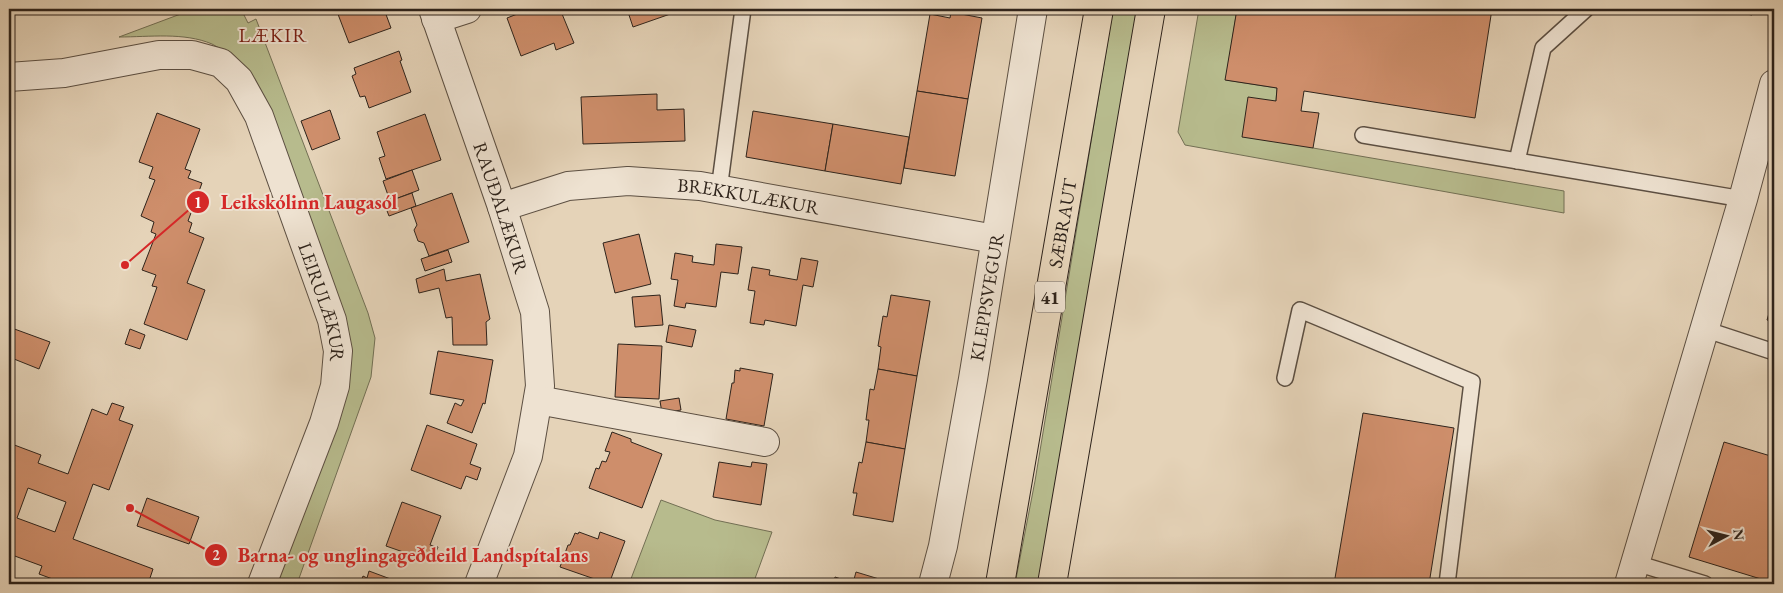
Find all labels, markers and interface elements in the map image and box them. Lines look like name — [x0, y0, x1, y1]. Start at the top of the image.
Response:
district label: LÆKIR — [239, 22, 307, 48]
street label: RAUÐALÆKUR — [468, 139, 535, 277]
street label: BREKKULÆKUR — [677, 172, 822, 220]
street label: SÆBRAUT — [1042, 176, 1082, 270]
callout: Leikskólinn Laugasól — [186, 185, 407, 220]
text: Leikskólinn Laugasól — [221, 189, 398, 215]
text: 1 — [194, 193, 202, 212]
street label: KLEPPSVEGUR — [964, 231, 1009, 363]
street label: LEIRULÆKUR — [293, 239, 351, 363]
road number: 41 — [1035, 282, 1065, 312]
north arrow — [1700, 510, 1750, 560]
text: N — [1729, 528, 1749, 542]
callout: Barna- og unglingageðdeild Landspítalans — [203, 537, 598, 572]
text: Barna- og unglingageðdeild Landspítalans — [238, 542, 588, 568]
text: 2 — [212, 545, 220, 564]

